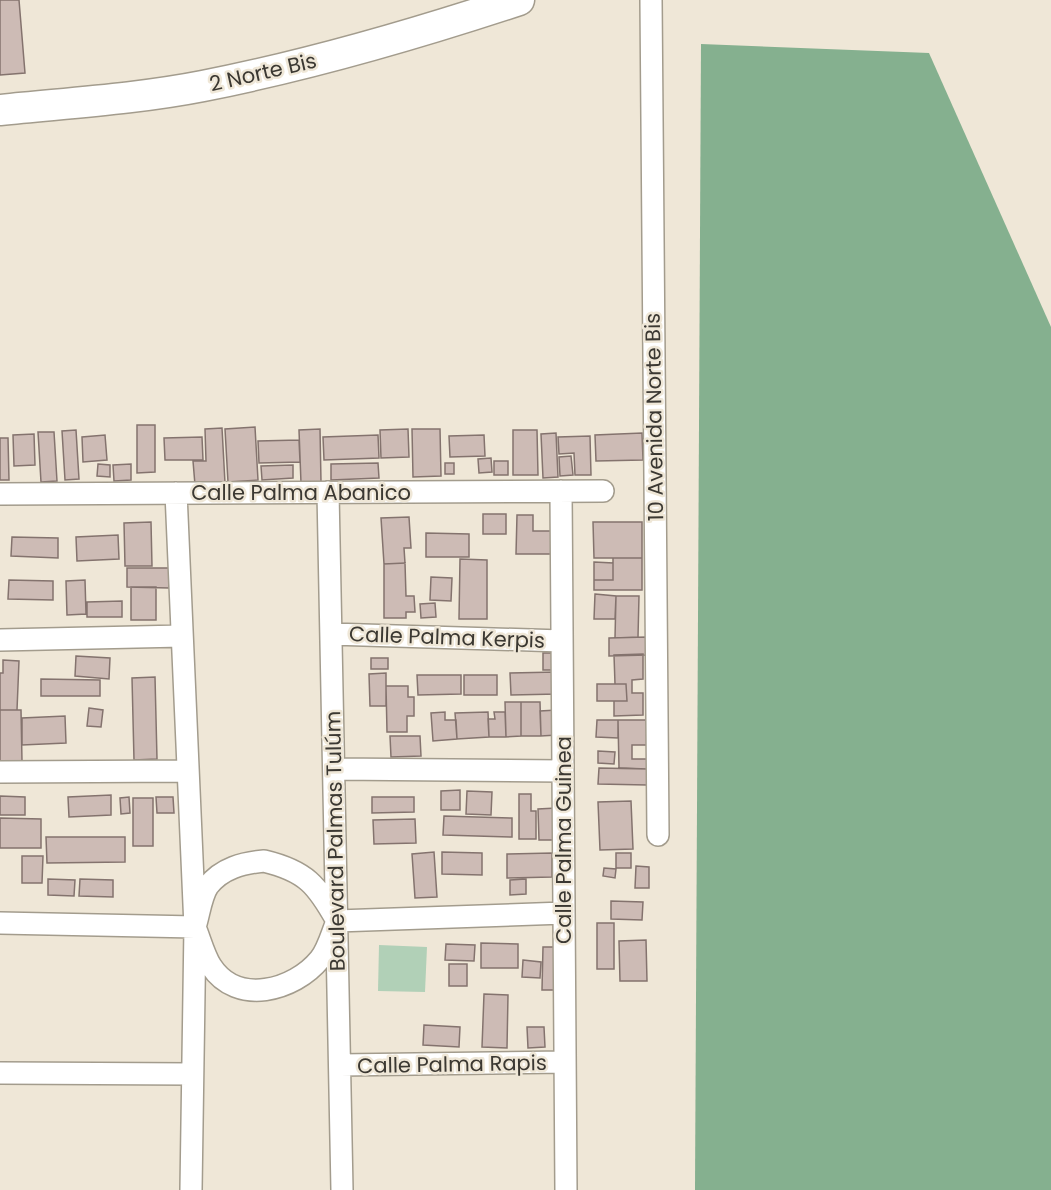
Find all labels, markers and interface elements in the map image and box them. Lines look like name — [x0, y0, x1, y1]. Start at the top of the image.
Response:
street label: 2 Norte Bis — [207, 46, 319, 98]
street label: 10 Avenida Norte Bis — [638, 313, 670, 521]
street label: Calle Palma Abanico — [191, 478, 411, 507]
street label: Calle Palma Kerpis — [349, 619, 545, 655]
street label: Boulevard Palmas Tulúm — [318, 711, 352, 971]
street label: Calle Palma Guinea — [549, 736, 578, 944]
street label: Calle Palma Rapis — [357, 1048, 547, 1080]

